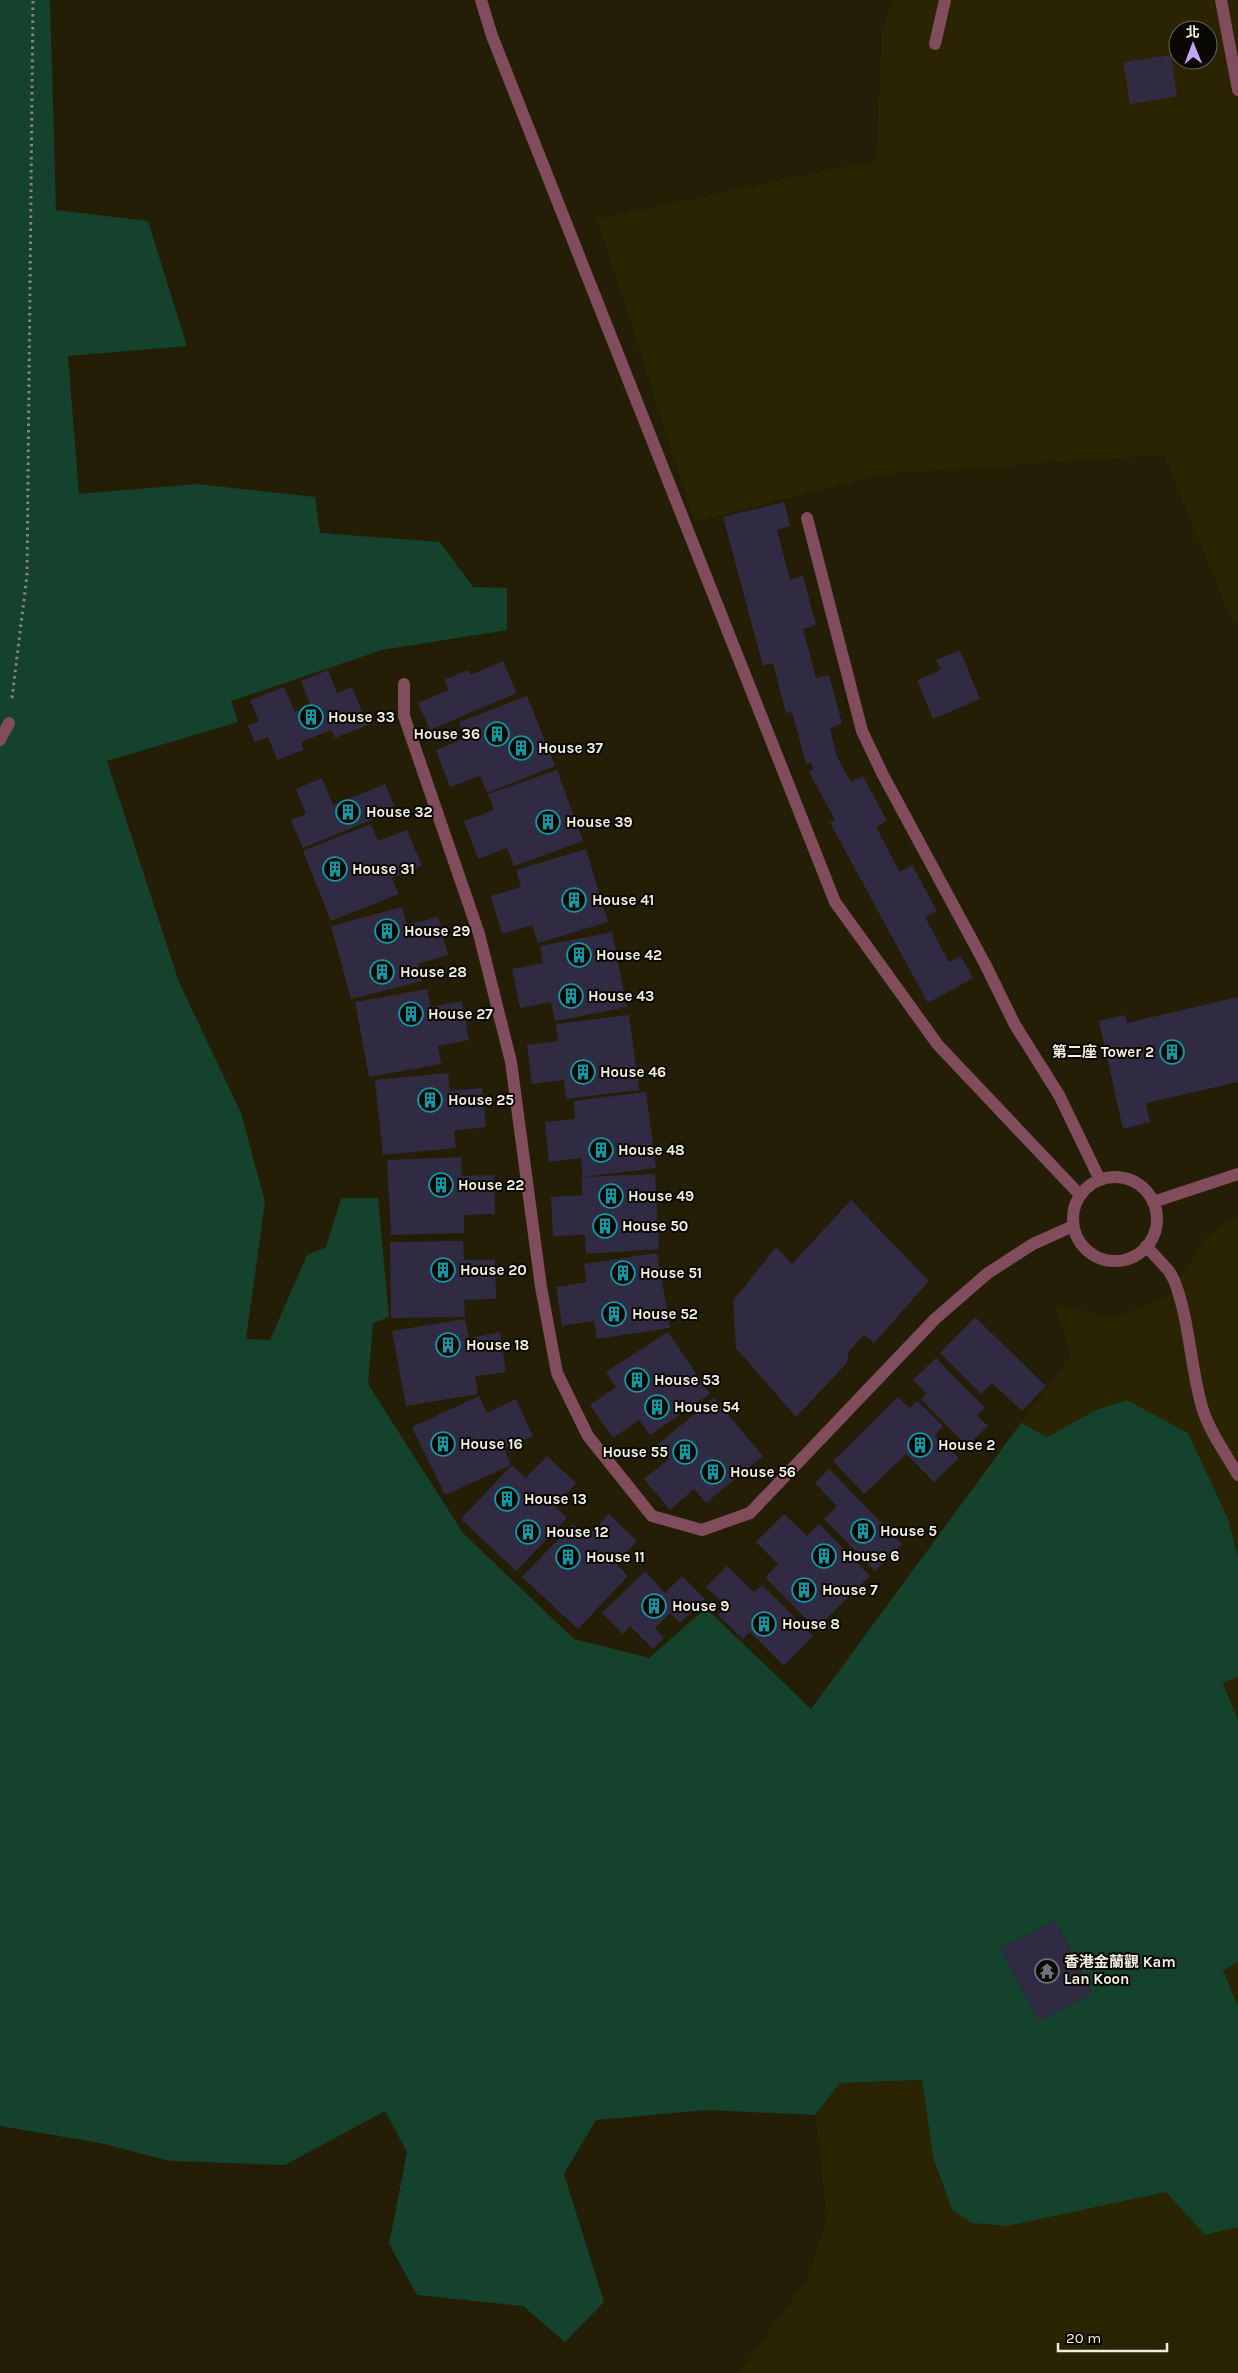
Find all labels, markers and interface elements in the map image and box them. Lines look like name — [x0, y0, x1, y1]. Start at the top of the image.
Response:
north arrow — [1168, 20, 1218, 70]
text: 北 — [1186, 24, 1200, 41]
building icon: House 33 — [298, 704, 324, 730]
place label: House 33 — [328, 708, 395, 726]
building icon: House 36 — [484, 721, 510, 747]
place label: House 36 — [413, 725, 480, 743]
building icon: House 37 — [508, 735, 534, 761]
place label: House 37 — [538, 739, 603, 757]
building icon: House 32 — [335, 799, 361, 825]
place label: House 32 — [366, 803, 433, 821]
building icon: House 39 — [535, 809, 561, 835]
place label: House 39 — [566, 813, 633, 831]
building icon: House 31 — [322, 856, 348, 882]
place label: House 31 — [352, 860, 415, 878]
building icon: House 41 — [561, 887, 587, 913]
place label: House 41 — [592, 891, 654, 909]
building icon: House 29 — [374, 918, 400, 944]
place label: House 29 — [404, 922, 470, 940]
building icon: House 42 — [566, 942, 592, 968]
place label: House 42 — [596, 946, 662, 964]
building icon: House 28 — [369, 959, 395, 985]
place label: House 28 — [400, 963, 467, 981]
building icon: House 43 — [558, 983, 584, 1009]
place label: House 43 — [588, 987, 654, 1005]
building icon: House 27 — [398, 1001, 424, 1027]
place label: House 27 — [428, 1005, 493, 1023]
building icon: 第二座 Tower 2 — [1159, 1039, 1185, 1065]
place label: 第二座 Tower 2 — [1052, 1043, 1154, 1061]
building icon: House 46 — [570, 1059, 596, 1085]
place label: House 46 — [600, 1063, 666, 1081]
building icon: House 25 — [417, 1087, 443, 1113]
place label: House 25 — [448, 1091, 514, 1109]
building icon: House 48 — [588, 1137, 614, 1163]
place label: House 48 — [618, 1141, 685, 1159]
building icon: House 22 — [428, 1172, 454, 1198]
place label: House 22 — [458, 1176, 524, 1194]
building icon: House 49 — [598, 1183, 624, 1209]
place label: House 49 — [628, 1187, 694, 1205]
building icon: House 50 — [592, 1213, 618, 1239]
place label: House 50 — [622, 1217, 688, 1235]
building icon: House 20 — [430, 1257, 456, 1283]
building icon: House 51 — [610, 1260, 636, 1286]
place label: House 20 — [460, 1261, 527, 1279]
place label: House 51 — [640, 1264, 702, 1282]
building icon: House 52 — [601, 1301, 627, 1327]
place label: House 52 — [632, 1305, 698, 1323]
building icon: House 18 — [435, 1332, 461, 1358]
place label: House 18 — [466, 1336, 529, 1354]
building icon: House 53 — [624, 1367, 650, 1393]
place label: House 53 — [654, 1371, 720, 1389]
building icon: House 54 — [644, 1394, 670, 1420]
place label: House 54 — [674, 1398, 740, 1416]
building icon: House 16 — [430, 1431, 456, 1457]
building icon: House 2 — [907, 1432, 933, 1458]
place label: House 16 — [460, 1435, 523, 1453]
place label: House 2 — [938, 1436, 995, 1454]
building icon: House 55 — [672, 1439, 698, 1465]
place label: House 55 — [602, 1443, 668, 1461]
building icon: House 56 — [700, 1459, 726, 1485]
place label: House 56 — [730, 1463, 796, 1481]
building icon: House 13 — [494, 1486, 520, 1512]
place label: House 13 — [524, 1490, 587, 1508]
building icon: House 5 — [850, 1518, 876, 1544]
building icon: House 12 — [515, 1519, 541, 1545]
place label: House 5 — [880, 1522, 937, 1540]
place label: House 12 — [546, 1523, 609, 1541]
building icon: House 6 — [811, 1543, 837, 1569]
building icon: House 11 — [555, 1544, 581, 1570]
place label: House 6 — [842, 1547, 899, 1565]
place label: House 11 — [586, 1548, 645, 1566]
building icon: House 7 — [791, 1577, 817, 1603]
place label: House 7 — [822, 1581, 878, 1599]
building icon: House 9 — [641, 1593, 667, 1619]
place label: House 9 — [672, 1597, 729, 1615]
building icon: House 8 — [751, 1611, 777, 1637]
place label: House 8 — [782, 1615, 840, 1633]
place label: 香港金蘭觀 Kam Lan Koon — [1064, 1953, 1176, 1988]
temple icon: 香港金蘭觀 Kam Lan Koon — [1034, 1958, 1060, 1984]
scale bar — [1058, 2320, 1167, 2352]
text: 20 m — [1066, 2329, 1101, 2347]

